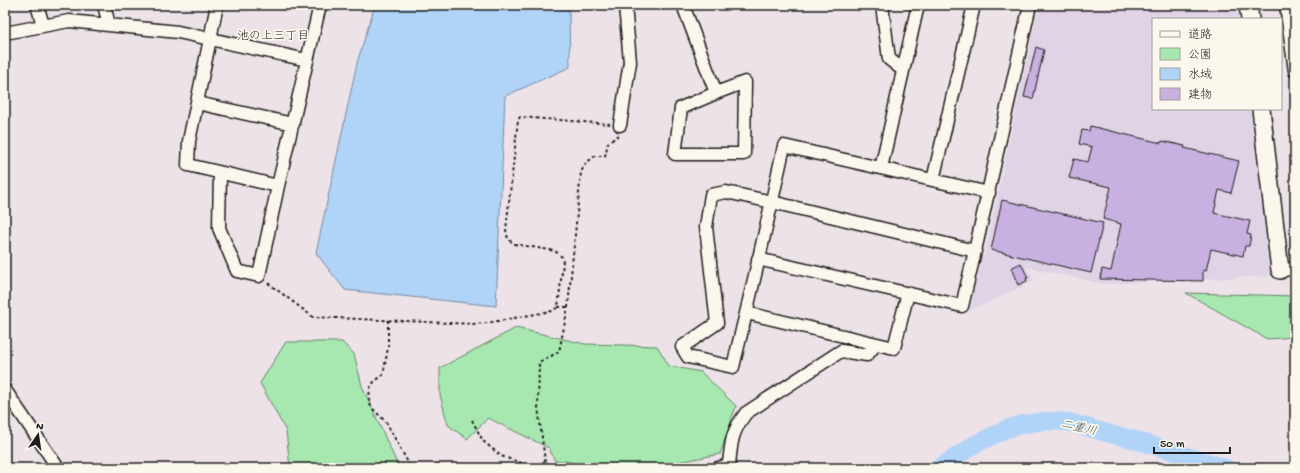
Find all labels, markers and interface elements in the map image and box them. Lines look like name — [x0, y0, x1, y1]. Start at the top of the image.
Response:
legend — [1152, 18, 1282, 110]
text: 道路 — [1188, 28, 1212, 43]
district label: 池の上三丁目 — [237, 29, 309, 44]
text: 公園 — [1188, 48, 1212, 63]
text: 水域 — [1188, 68, 1212, 83]
text: 建物 — [1188, 88, 1212, 103]
north arrow — [18, 415, 58, 455]
water label: 二重川 — [1059, 417, 1098, 440]
text: N — [35, 421, 45, 434]
scale bar — [1154, 429, 1230, 455]
text: 50 m — [1160, 438, 1185, 452]

